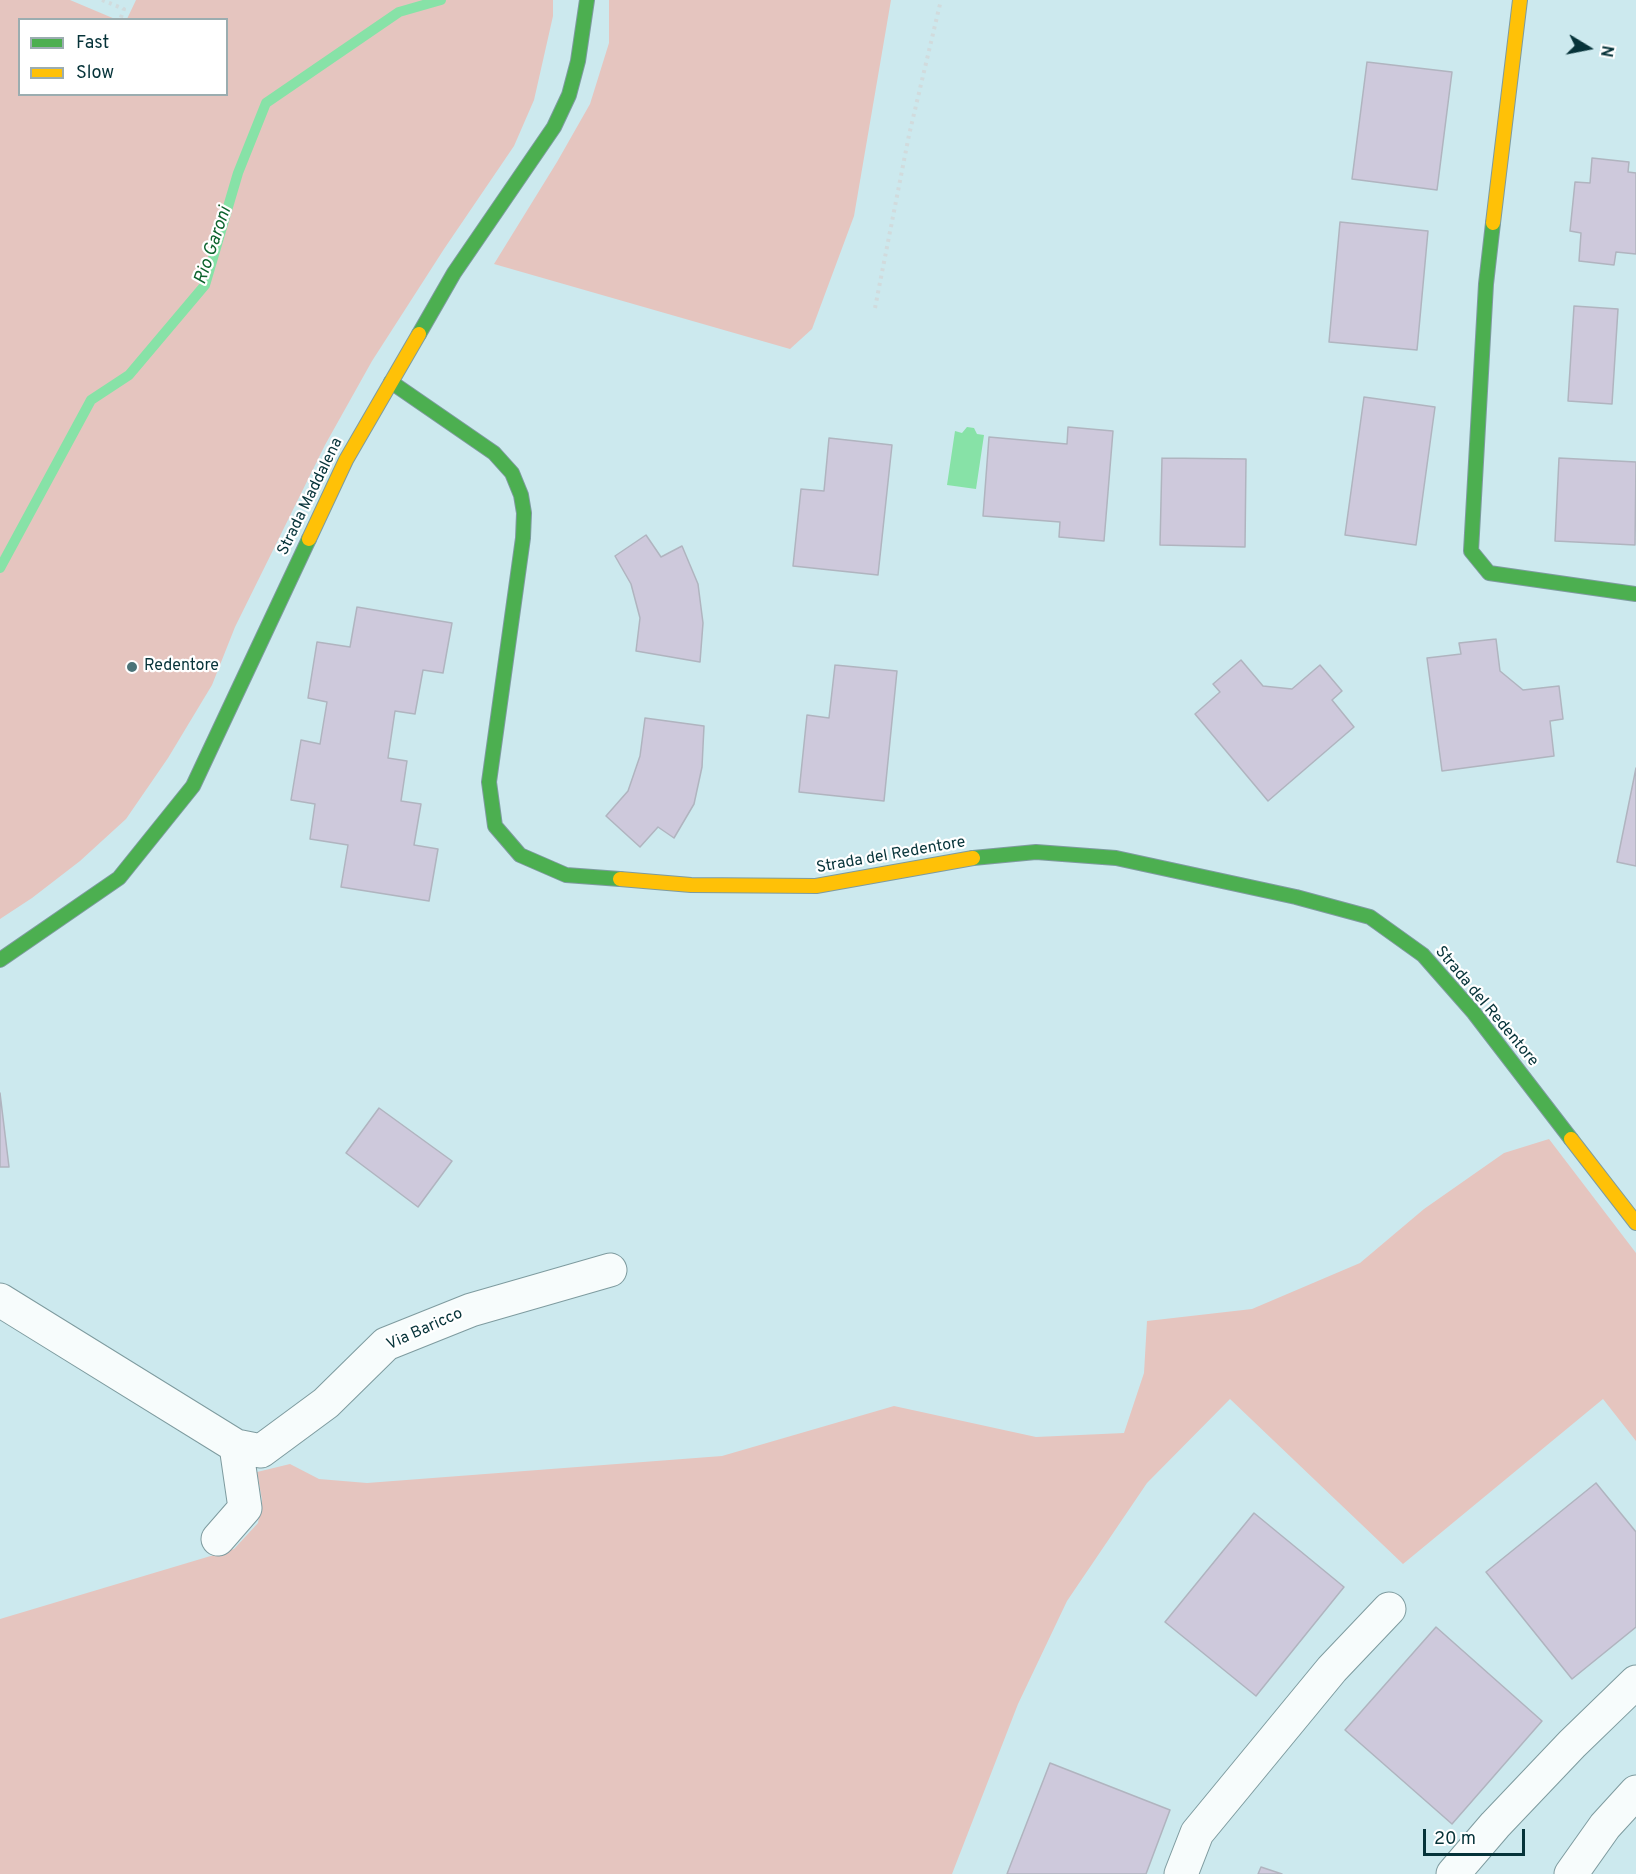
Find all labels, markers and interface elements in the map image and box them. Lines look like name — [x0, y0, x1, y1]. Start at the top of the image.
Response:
legend — [18, 18, 228, 96]
north arrow — [1558, 18, 1618, 78]
text: Fast — [76, 32, 109, 55]
text: N — [1595, 44, 1617, 59]
text: Slow — [76, 62, 114, 85]
water label: Rio Garoni — [191, 204, 237, 288]
street label: Strada Maddalena — [274, 435, 348, 559]
place label: Redentore — [144, 657, 219, 677]
marker: Redentore — [125, 660, 139, 674]
street label: Strada del Redentore — [815, 833, 967, 879]
street label: Strada del Redentore — [1430, 943, 1542, 1071]
street label: Via Baricco — [384, 1305, 466, 1355]
scale bar — [1426, 1817, 1528, 1855]
text: 20 m — [1434, 1828, 1476, 1851]

